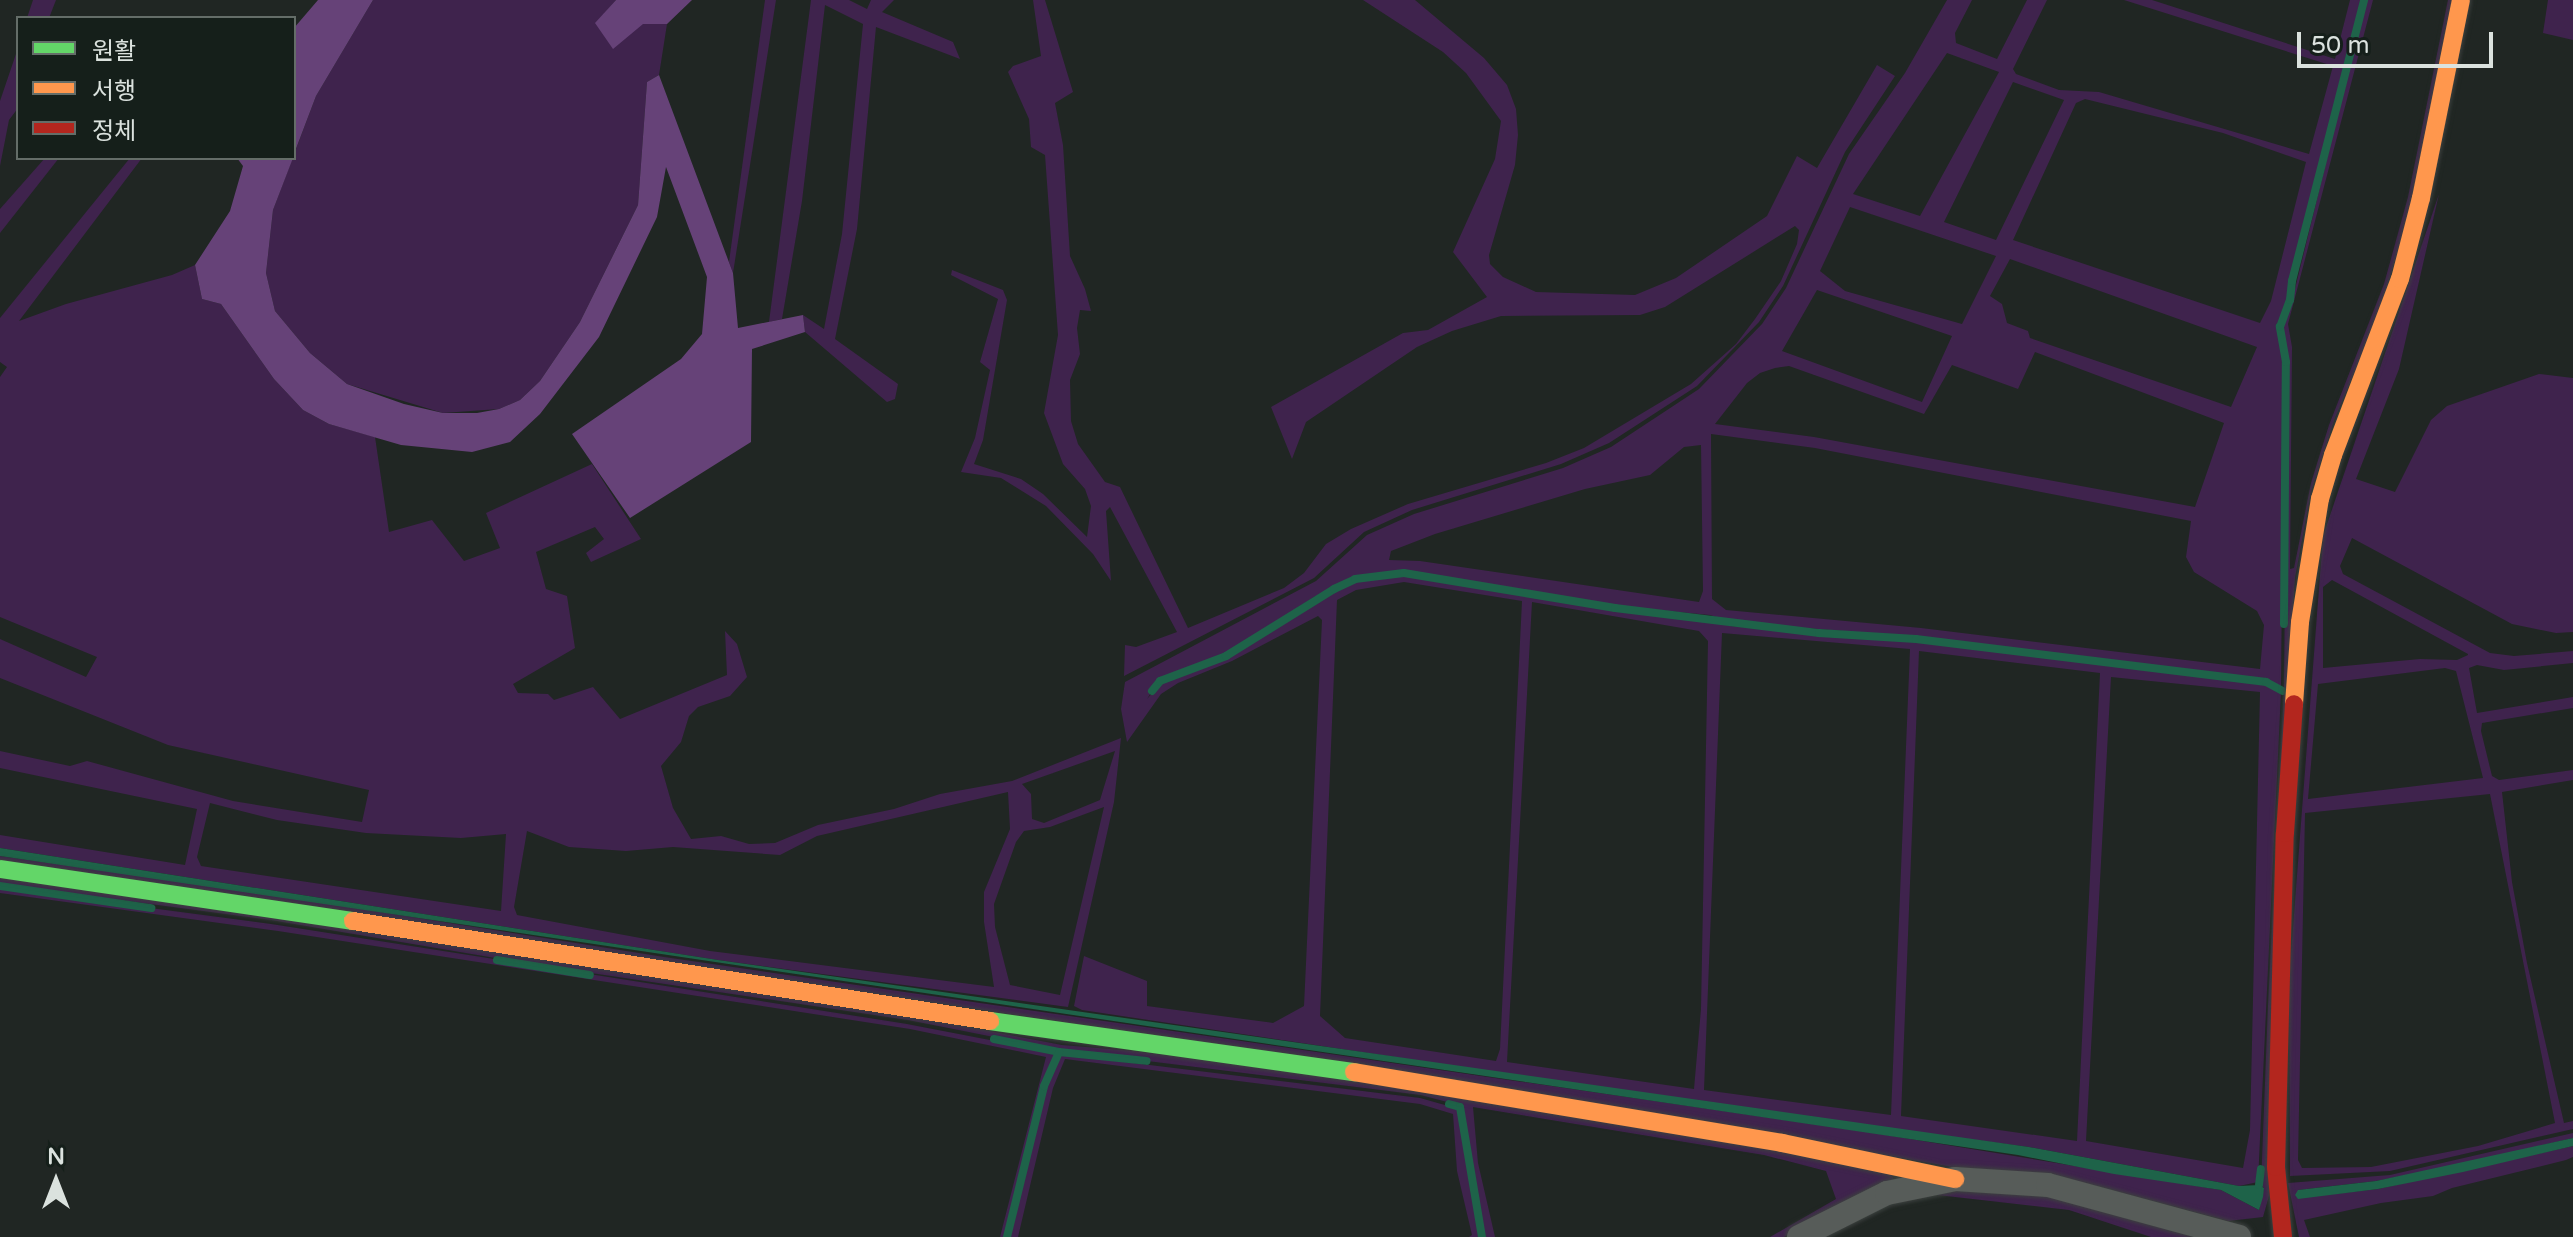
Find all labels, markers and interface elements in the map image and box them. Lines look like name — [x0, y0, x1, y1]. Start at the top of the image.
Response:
legend — [16, 16, 296, 160]
scale bar — [2301, 16, 2497, 66]
text: 50 m — [2311, 31, 2369, 60]
text: 원활 — [92, 37, 136, 66]
text: 서행 — [92, 77, 136, 106]
text: 정체 — [92, 117, 136, 146]
north arrow — [16, 1141, 96, 1221]
text: N — [47, 1144, 65, 1170]

